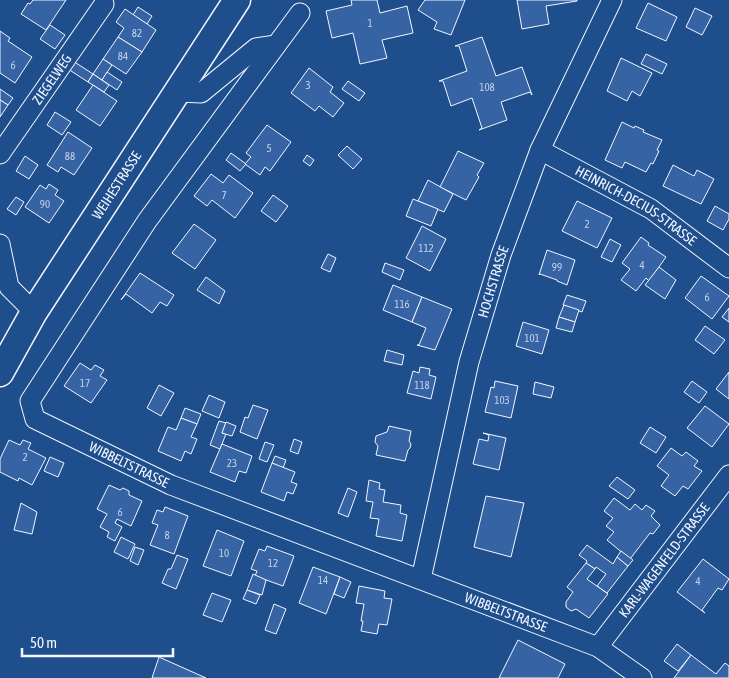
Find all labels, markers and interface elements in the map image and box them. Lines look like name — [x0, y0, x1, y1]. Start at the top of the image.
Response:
house number: 1 — [367, 17, 373, 29]
house number: 82 — [132, 27, 142, 39]
house number: 84 — [118, 50, 128, 62]
street label: ZIEGELWEG — [29, 51, 75, 107]
house number: 6 — [10, 59, 16, 71]
house number: 3 — [305, 79, 311, 91]
house number: 108 — [479, 81, 495, 93]
house number: 5 — [266, 142, 272, 154]
street label: WEIHESTRASSE — [89, 148, 144, 222]
house number: 88 — [65, 150, 75, 162]
street label: HEINRICH-DECIUS-STRASSE — [573, 162, 700, 249]
house number: 7 — [221, 189, 227, 201]
house number: 90 — [40, 198, 50, 210]
house number: 2 — [584, 218, 590, 230]
house number: 112 — [418, 242, 434, 254]
street label: HOCHSTRASSE — [475, 243, 512, 320]
house number: 4 — [639, 259, 645, 271]
house number: 99 — [552, 261, 562, 273]
house number: 6 — [704, 291, 710, 303]
house number: 116 — [394, 298, 410, 310]
house number: 101 — [524, 332, 540, 344]
house number: 17 — [80, 377, 90, 389]
house number: 118 — [414, 379, 430, 391]
house number: 103 — [494, 394, 510, 406]
street label: WIBBELTSTRASSE — [86, 438, 172, 491]
house number: 2 — [22, 451, 28, 463]
house number: 23 — [227, 457, 237, 469]
street label: KARL-WAGENFELD-STRASSE — [615, 500, 713, 621]
house number: 6 — [117, 506, 123, 518]
house number: 8 — [164, 529, 170, 541]
house number: 10 — [219, 547, 229, 559]
house number: 12 — [268, 557, 278, 569]
house number: 14 — [318, 574, 328, 586]
house number: 4 — [695, 575, 701, 587]
street label: WIBBELTSTRASSE — [462, 589, 549, 635]
scale bar — [22, 626, 174, 658]
text: 50 m — [30, 634, 57, 651]

